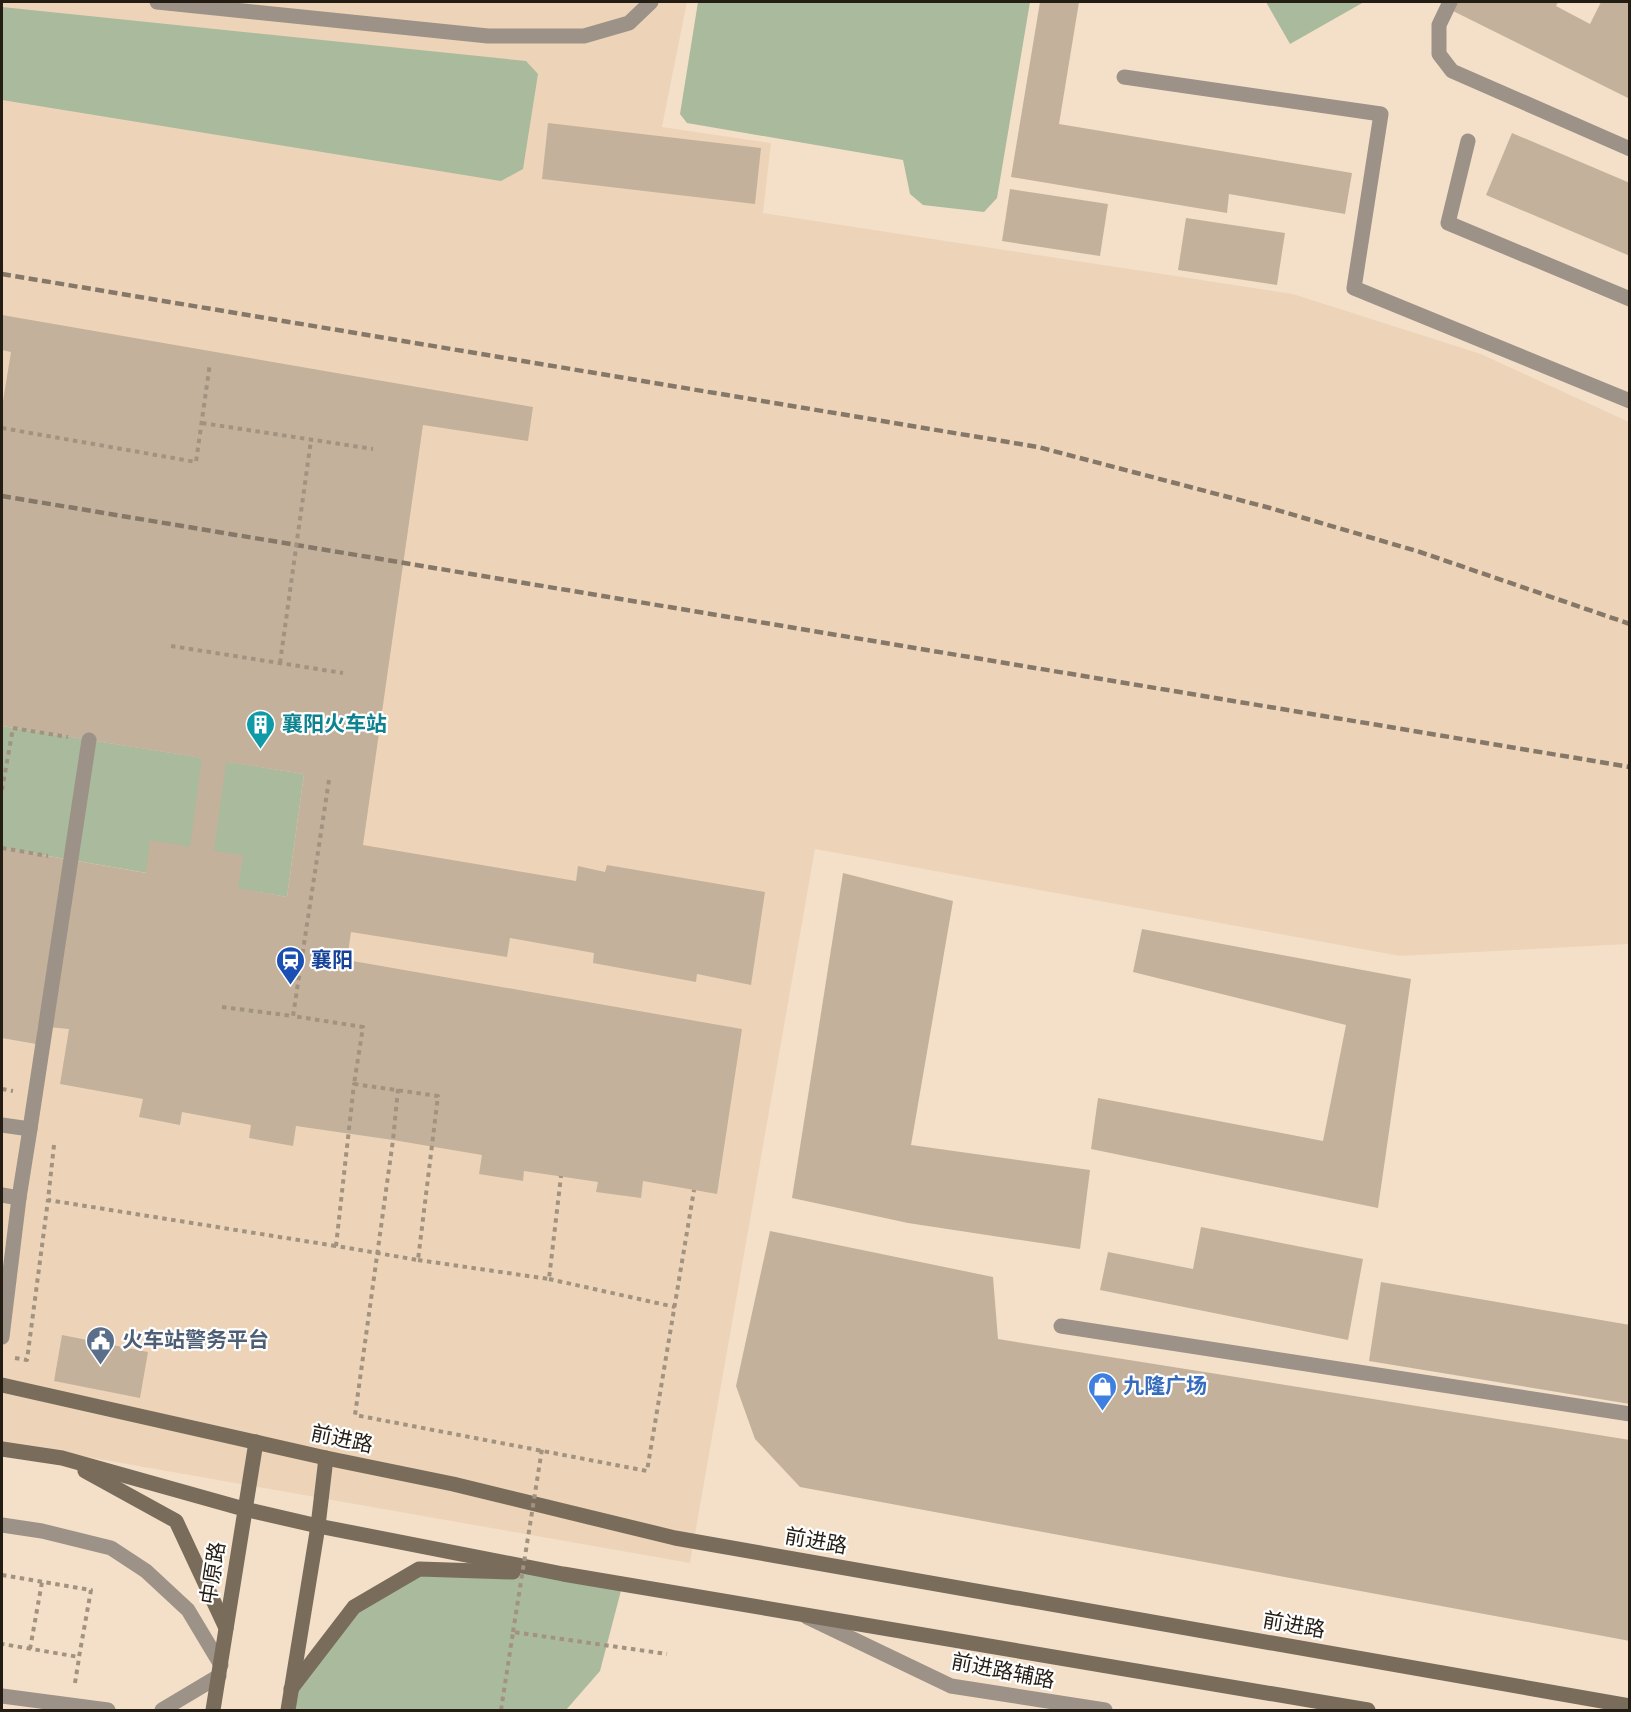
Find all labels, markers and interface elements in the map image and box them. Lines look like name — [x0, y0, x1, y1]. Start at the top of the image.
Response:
building icon: 襄阳火车站 — [245, 708, 277, 750]
place label: 襄阳火车站 — [282, 709, 387, 738]
station icon: 襄阳 — [274, 944, 306, 986]
place label: 襄阳 — [311, 945, 353, 974]
public building icon: 火车站警务平台 — [85, 1324, 117, 1366]
place label: 火车站警务平台 — [122, 1325, 269, 1354]
shop icon: 九隆广场 — [1086, 1370, 1118, 1412]
place label: 九隆广场 — [1123, 1371, 1207, 1400]
street label: 前进路 — [308, 1418, 376, 1459]
street label: 前进路 — [783, 1521, 850, 1560]
street label: 中原路 — [193, 1540, 232, 1606]
street label: 前进路 — [1261, 1605, 1328, 1644]
street label: 前进路辅路 — [949, 1646, 1057, 1695]

